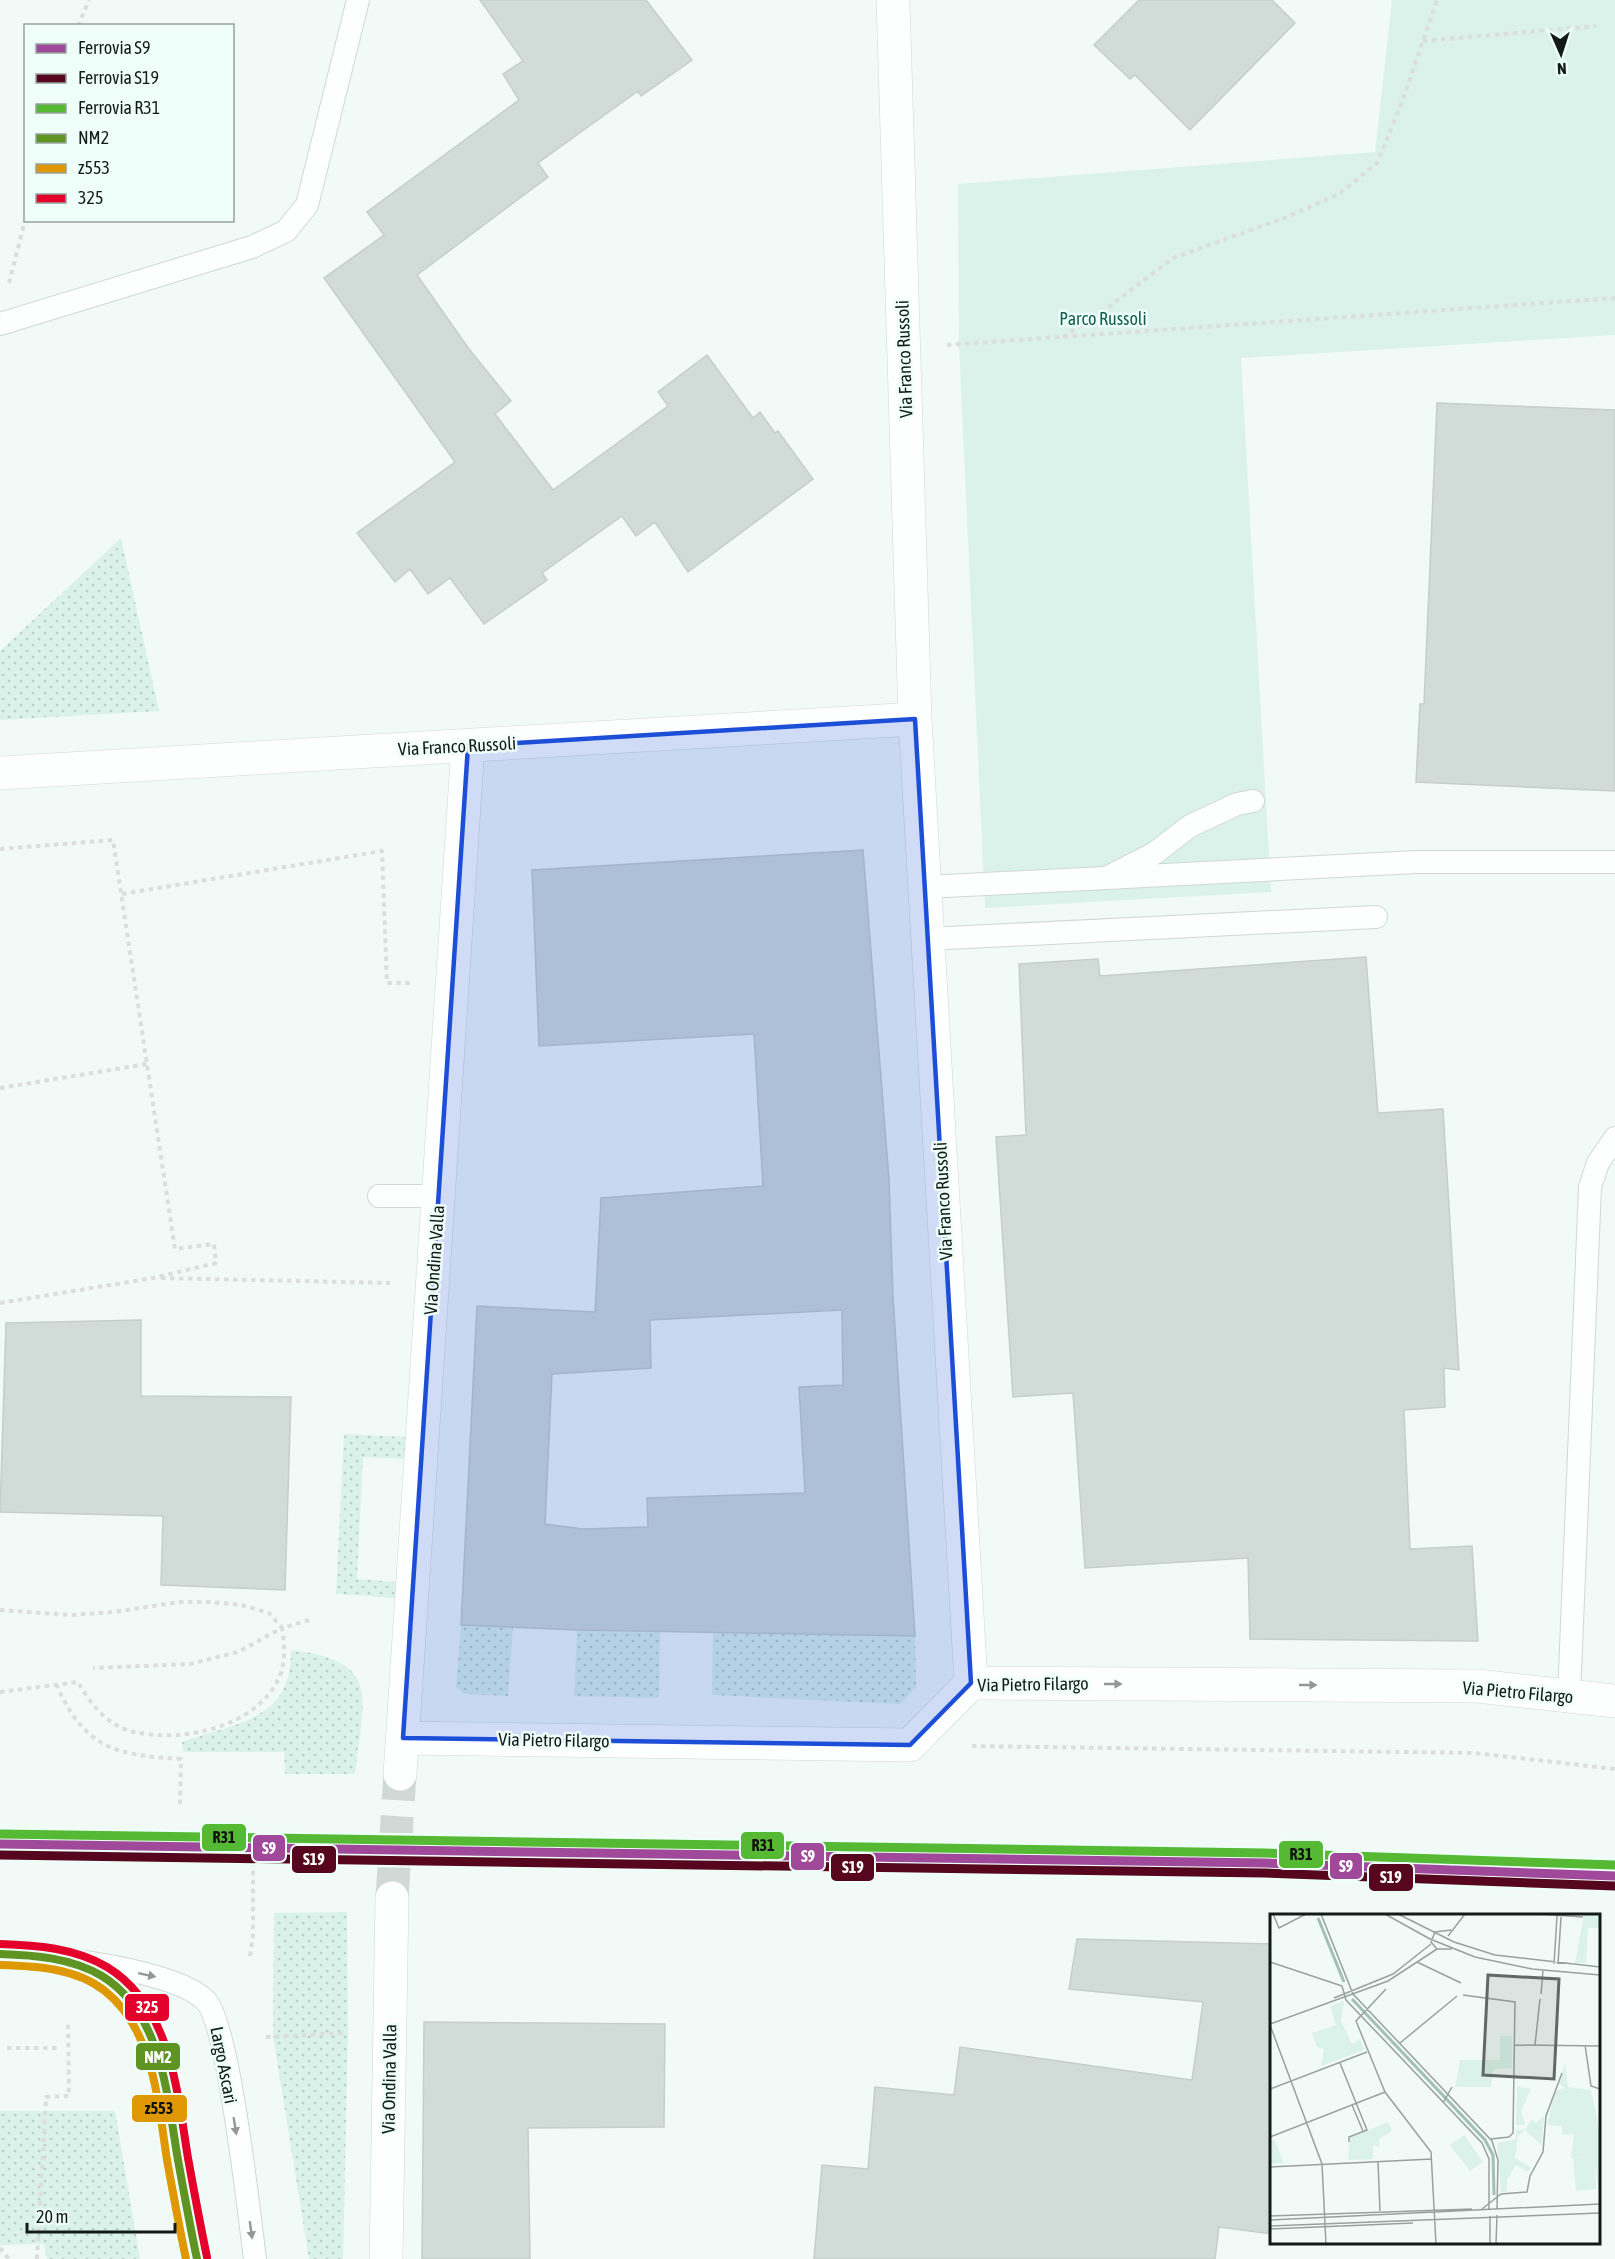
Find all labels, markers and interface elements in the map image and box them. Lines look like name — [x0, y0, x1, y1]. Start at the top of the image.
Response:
legend — [24, 24, 234, 222]
north arrow — [1531, 24, 1591, 84]
text: Ferrovia S9 — [78, 37, 150, 58]
text: N — [1557, 60, 1567, 78]
text: Ferrovia S19 — [78, 67, 159, 88]
text: Ferrovia R31 — [78, 97, 160, 118]
text: NM2 — [78, 127, 109, 148]
text: z553 — [78, 157, 110, 178]
text: 325 — [78, 187, 103, 208]
street label: Via Franco Russoli — [891, 300, 917, 418]
park label: Parco Russoli — [1059, 308, 1147, 329]
street label: Via Franco Russoli — [397, 732, 517, 760]
street label: Via Franco Russoli — [929, 1141, 957, 1261]
street label: Via Ondina Valla — [420, 1204, 448, 1316]
street label: Via Pietro Filargo — [977, 1673, 1089, 1695]
street label: Via Pietro Filargo — [1462, 1677, 1574, 1707]
one-way arrow — [1104, 1679, 1123, 1689]
one-way arrow — [1299, 1680, 1318, 1690]
street label: Via Pietro Filargo — [498, 1729, 610, 1751]
line badge: R31 — [201, 1823, 247, 1852]
text: R31 — [212, 1828, 236, 1846]
line badge: R31 — [740, 1831, 785, 1860]
line badge: S9 — [252, 1834, 286, 1862]
text: R31 — [751, 1836, 775, 1854]
text: S9 — [262, 1839, 277, 1857]
line badge: R31 — [1278, 1840, 1324, 1869]
line badge: S9 — [790, 1842, 825, 1871]
line badge: S19 — [291, 1845, 337, 1874]
text: R31 — [1289, 1845, 1313, 1863]
text: S9 — [801, 1847, 816, 1865]
text: S19 — [303, 1850, 325, 1868]
line badge: S9 — [1329, 1852, 1363, 1880]
line badge: S19 — [830, 1853, 875, 1882]
text: S9 — [1339, 1857, 1354, 1875]
text: S19 — [842, 1858, 864, 1876]
line badge: S19 — [1368, 1863, 1414, 1892]
text: S19 — [1380, 1868, 1402, 1886]
inset map — [1270, 1914, 1600, 2244]
one-way arrow — [138, 1970, 156, 1980]
line badge: 325 — [124, 1993, 170, 2022]
text: 325 — [136, 1998, 159, 2016]
street label: Via Ondina Valla — [378, 2024, 400, 2134]
street label: Largo Ascari — [206, 2025, 242, 2105]
line badge: NM2 — [135, 2042, 181, 2071]
text: NM2 — [144, 2048, 172, 2066]
line badge: z553 — [131, 2094, 188, 2123]
text: z553 — [145, 2099, 173, 2117]
one-way arrow — [231, 2117, 240, 2136]
scale bar — [27, 2196, 176, 2234]
text: 20 m — [36, 2206, 68, 2227]
one-way arrow — [247, 2221, 256, 2240]

